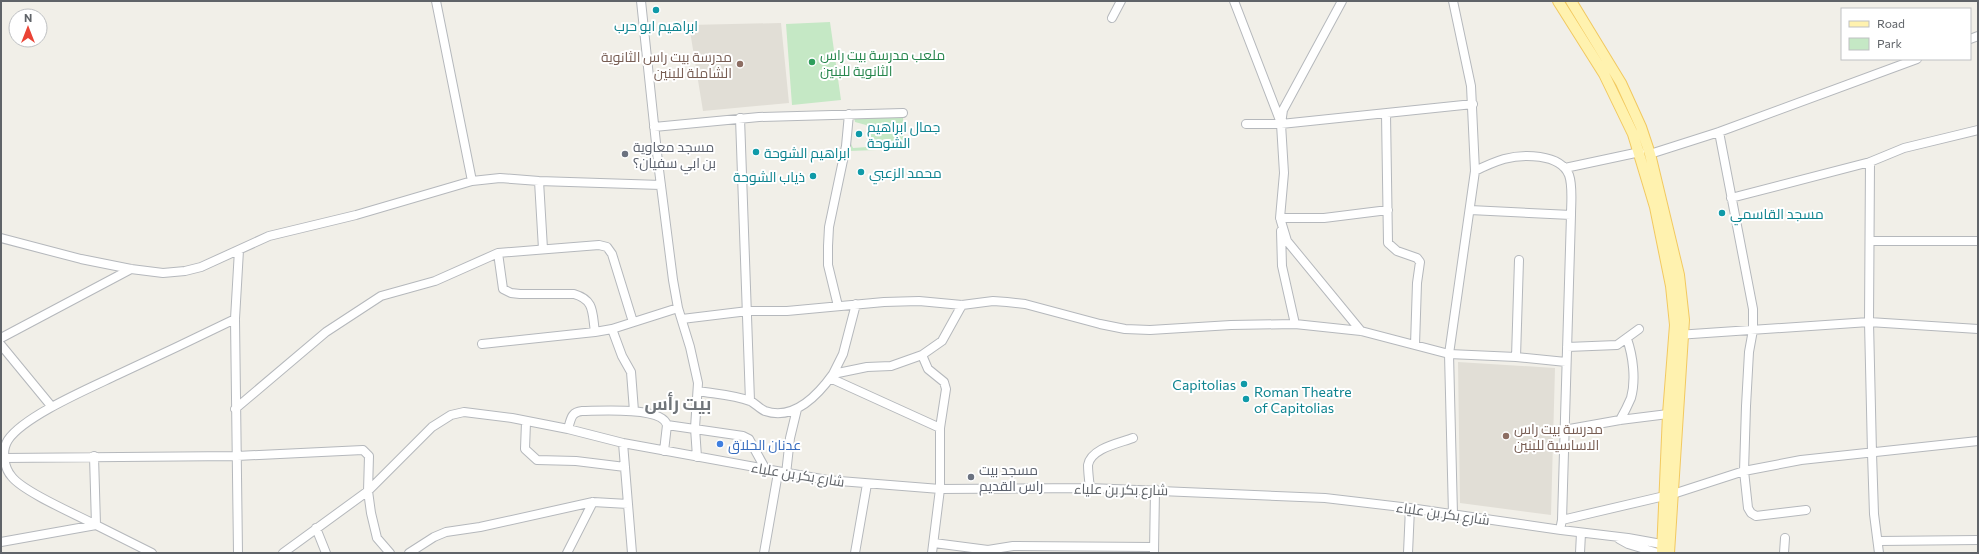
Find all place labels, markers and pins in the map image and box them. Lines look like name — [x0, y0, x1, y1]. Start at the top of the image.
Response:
marker: ابراهيم ابو حرب — [651, 5, 661, 15]
place label: ابراهيم ابو حرب — [614, 17, 698, 36]
place label: ملعب مدرسة بيت راس الثانوية للبنين — [820, 46, 945, 79]
place label: مدرسة بيت راس الثانوية الشاملة للبنين — [601, 48, 732, 81]
marker: ملعب مدرسة بيت راس الثانوية للبنين — [807, 57, 817, 67]
marker: مدرسة بيت راس الثانوية الشاملة للبنين — [735, 59, 745, 69]
place label: جمال ابراهيم الشوحة — [867, 118, 940, 151]
marker: جمال ابراهيم الشوحة — [854, 129, 864, 139]
place label: مسجد معاوية بن ابي سفيان؟ — [633, 138, 716, 175]
place label: ابراهيم الشوحة — [764, 144, 850, 163]
marker: ابراهيم الشوحة — [751, 147, 761, 157]
marker: مسجد معاوية بن ابي سفيان؟ — [620, 149, 630, 159]
place label: محمد الزعبي — [869, 164, 942, 185]
marker: محمد الزعبي — [856, 167, 866, 177]
place label: ذياب الشوحة — [733, 168, 805, 185]
marker: ذياب الشوحة — [808, 171, 818, 181]
place label: مسجد القاسمي — [1730, 205, 1824, 226]
marker: مسجد القاسمي — [1717, 208, 1727, 218]
place label: Capitolias — [1172, 376, 1236, 393]
marker: Capitolias — [1239, 379, 1249, 389]
place label: Roman Theatre of Capitolias — [1254, 383, 1352, 416]
marker: Roman Theatre of Capitolias — [1241, 394, 1251, 404]
place label: مدرسة بيت راس الاساسية للبنين — [1514, 420, 1603, 453]
marker: مدرسة بيت راس الاساسية للبنين — [1501, 431, 1511, 441]
place label: عدنان الحلاق — [728, 436, 801, 454]
marker: عدنان الحلاق — [715, 439, 725, 449]
place label: مسجد بيت راس القديم — [979, 461, 1043, 496]
marker: مسجد بيت راس القديم — [966, 472, 976, 482]

